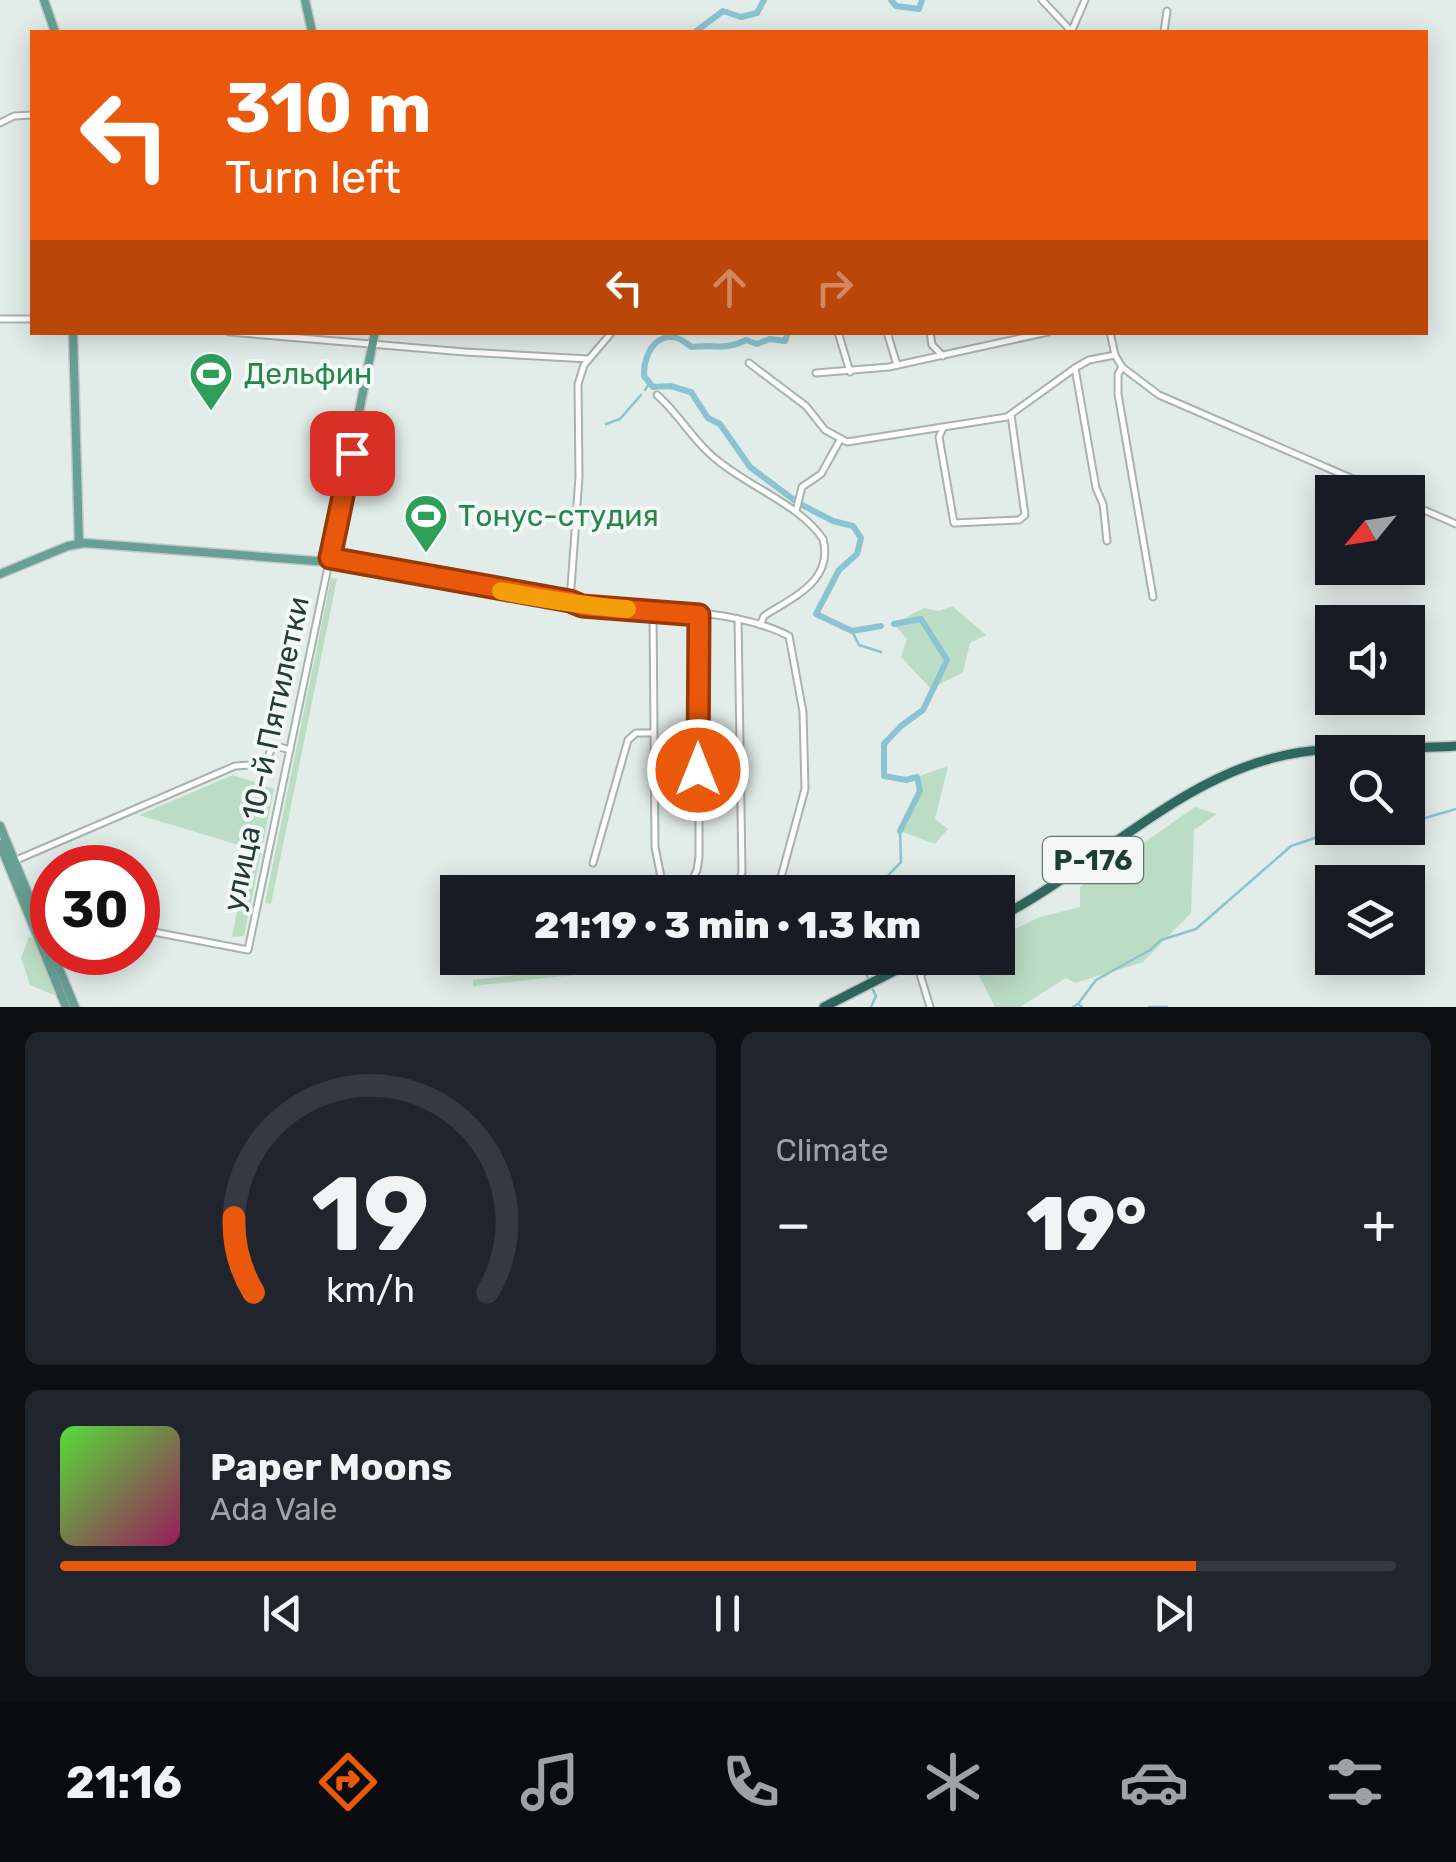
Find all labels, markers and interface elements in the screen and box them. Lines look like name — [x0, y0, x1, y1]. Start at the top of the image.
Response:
text: 310 m — [225, 67, 432, 150]
icon: left — [60, 70, 190, 200]
text: Turn left — [225, 151, 401, 204]
icon: left — [597, 260, 652, 315]
icon: ahead — [702, 260, 757, 315]
icon: right — [807, 260, 862, 315]
sports icon: Дельфин — [188, 351, 234, 412]
place label: Дельфин — [244, 356, 372, 392]
pin — [310, 411, 395, 496]
icon: arrive — [325, 426, 380, 481]
north arrow — [1315, 475, 1425, 585]
map controls — [1315, 475, 1425, 975]
sports icon: Тонус-студия — [403, 493, 449, 554]
place label: Тонус-студия — [458, 498, 659, 534]
street label: улица 10-й Пятилетки — [215, 593, 317, 915]
button: sound — [1315, 605, 1425, 715]
position arrow — [646, 718, 750, 822]
button: search — [1315, 735, 1425, 845]
road number: Р-176 — [1043, 837, 1143, 883]
speed limit sign: 30 — [30, 845, 160, 975]
button: layers — [1315, 865, 1425, 975]
text: 21:19 · 3 min · 1.3 km — [534, 902, 921, 948]
text: Climate — [776, 1131, 889, 1169]
text: 19 — [311, 1153, 429, 1276]
text: 19° — [1026, 1180, 1147, 1269]
text: − — [776, 1192, 811, 1257]
text: + — [1362, 1192, 1396, 1257]
text: km/h — [326, 1269, 415, 1311]
text: Paper Moons — [210, 1444, 452, 1490]
text: Ada Vale — [210, 1490, 337, 1528]
icon: previous — [255, 1586, 310, 1641]
icon: pause — [700, 1586, 755, 1641]
icon: next — [1146, 1586, 1201, 1641]
icon: directions — [313, 1747, 383, 1817]
icon: music — [515, 1747, 585, 1817]
icon: phone — [716, 1747, 786, 1817]
icon: climate — [918, 1747, 988, 1817]
icon: car — [1119, 1747, 1189, 1817]
icon: filters — [1320, 1747, 1390, 1817]
text: 21:16 — [66, 1756, 182, 1809]

